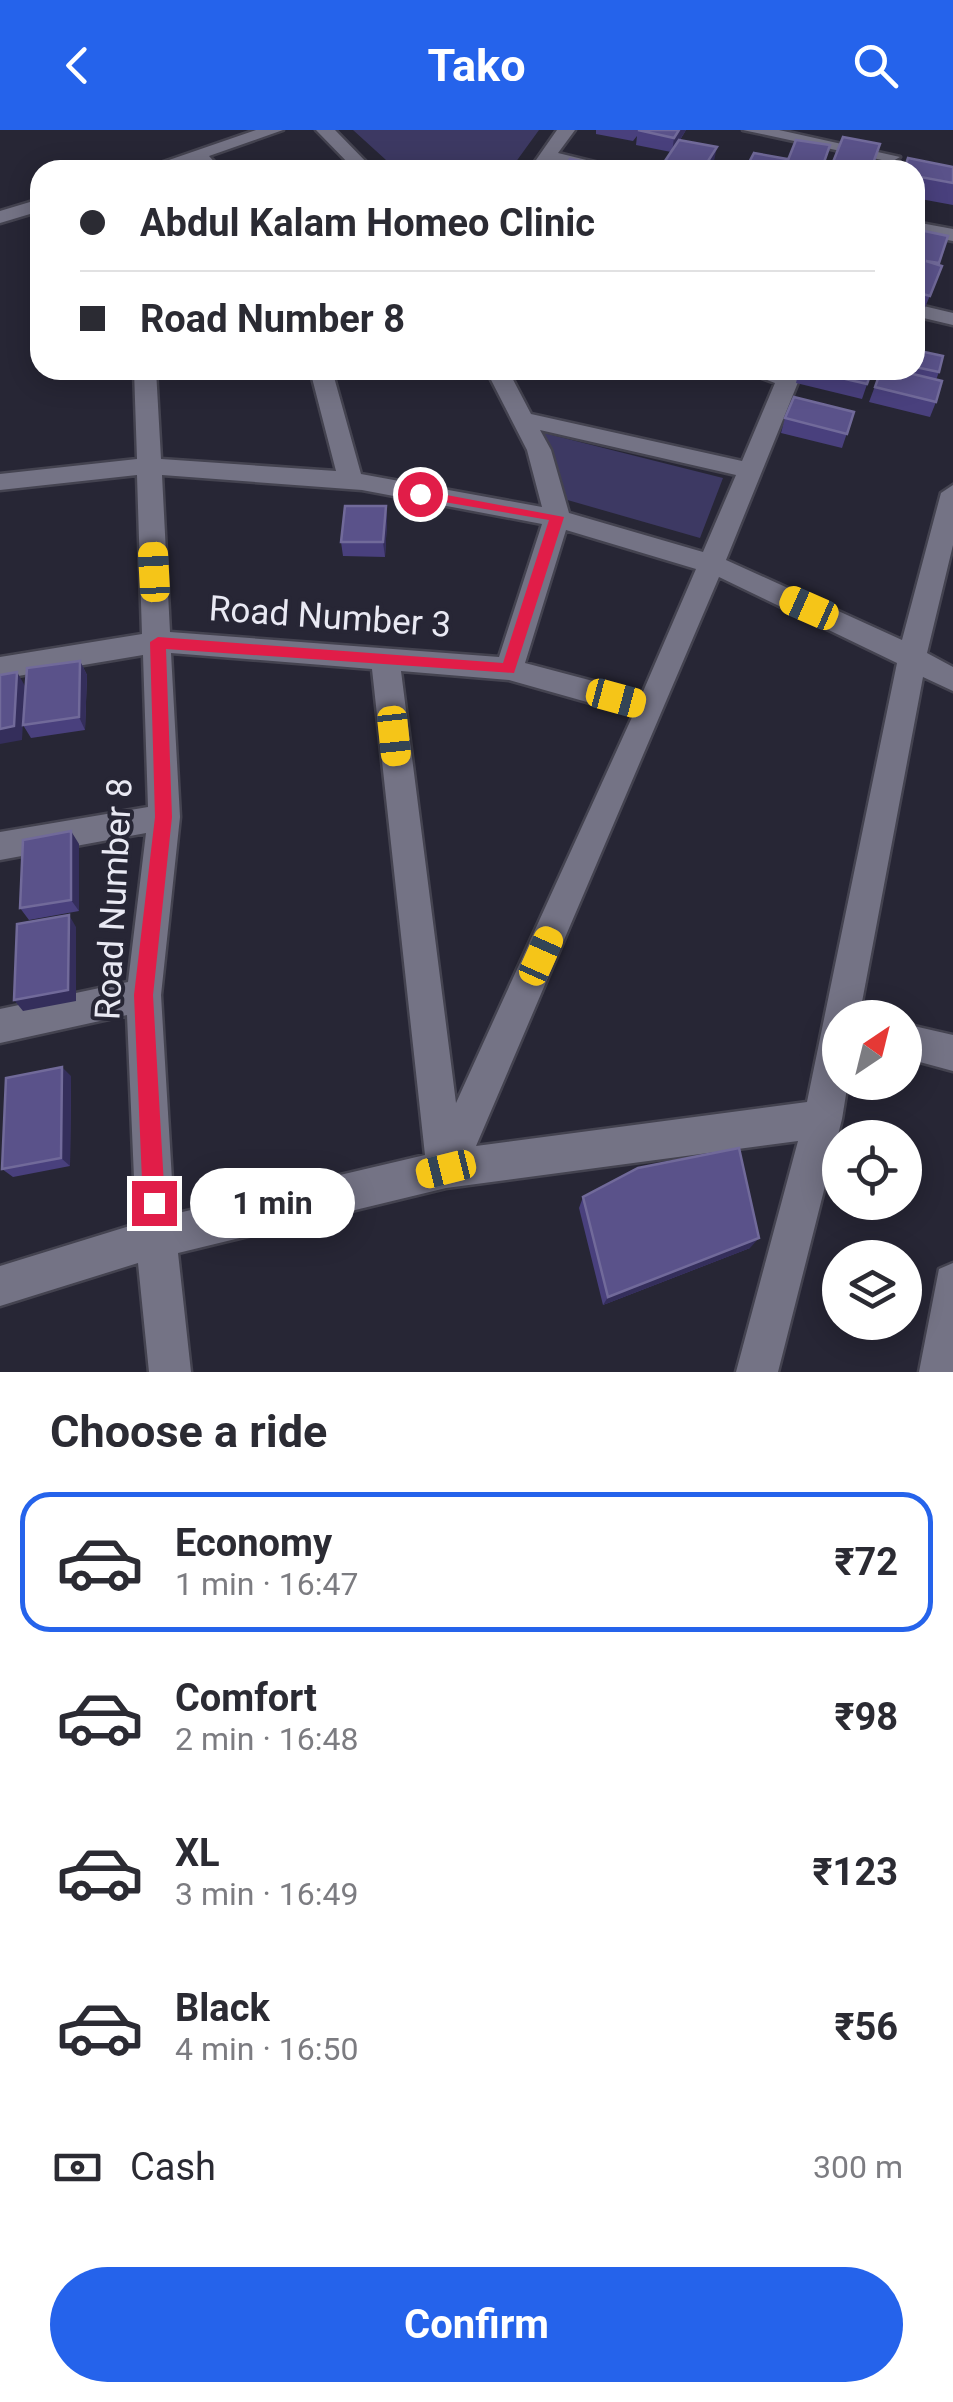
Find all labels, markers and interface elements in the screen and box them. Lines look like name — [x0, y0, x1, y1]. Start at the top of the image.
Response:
icon: back — [50, 38, 105, 93]
icon: search — [848, 38, 903, 93]
text: Tako — [427, 39, 526, 92]
text: Abdul Kalam Homeo Clinic — [140, 201, 595, 245]
text: Road Number 8 — [140, 297, 405, 341]
route start — [398, 472, 443, 517]
car — [137, 541, 171, 603]
car — [775, 582, 843, 634]
street label: Road Number 3 — [208, 588, 452, 646]
car — [583, 676, 649, 720]
car — [376, 705, 412, 767]
street label: Road Number 8 — [87, 777, 141, 1021]
car — [515, 922, 567, 990]
north arrow — [822, 1000, 922, 1100]
map controls — [822, 1000, 922, 1340]
button: locate — [822, 1120, 922, 1220]
car — [413, 1147, 479, 1191]
callout: 1 min — [189, 1168, 354, 1238]
route end — [132, 1181, 177, 1226]
text: 1 min — [232, 1184, 313, 1222]
button: layers — [822, 1240, 922, 1340]
text: Choose a ride — [50, 1405, 327, 1458]
icon: car — [55, 1517, 145, 1607]
text: Economy — [175, 1521, 332, 1565]
text: ₹72 — [834, 1540, 898, 1584]
text: 1 min · 16:47 — [175, 1565, 358, 1603]
icon: car — [55, 1672, 145, 1762]
text: Comfort — [175, 1676, 317, 1720]
text: ₹98 — [834, 1695, 898, 1739]
text: 2 min · 16:48 — [175, 1720, 358, 1758]
icon: car — [55, 1827, 145, 1917]
text: XL — [175, 1831, 220, 1875]
text: ₹123 — [813, 1850, 898, 1894]
text: 3 min · 16:49 — [175, 1875, 358, 1913]
icon: car — [55, 1982, 145, 2072]
text: Black — [175, 1986, 270, 2030]
text: ₹56 — [834, 2005, 898, 2049]
text: 4 min · 16:50 — [175, 2030, 358, 2068]
icon: cash — [50, 2140, 105, 2195]
text: Cash — [130, 2145, 216, 2189]
text: 300 m — [813, 2148, 903, 2186]
button: Confirm — [50, 2267, 903, 2382]

